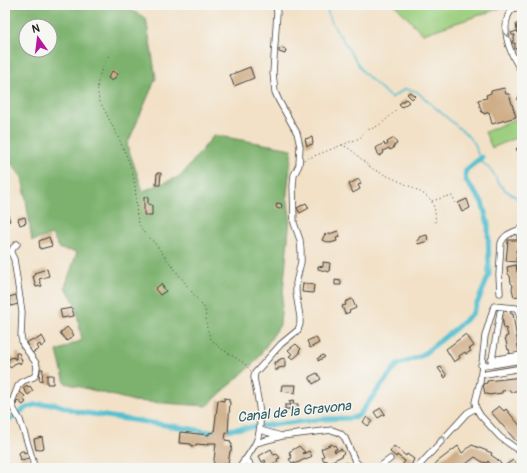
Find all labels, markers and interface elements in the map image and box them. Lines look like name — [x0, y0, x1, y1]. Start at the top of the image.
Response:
north arrow — [18, 18, 58, 58]
text: N — [31, 21, 41, 36]
one-way arrow — [502, 31, 511, 37]
water label: Canal de la Gravona — [236, 397, 353, 426]
one-way arrow — [438, 436, 446, 444]

